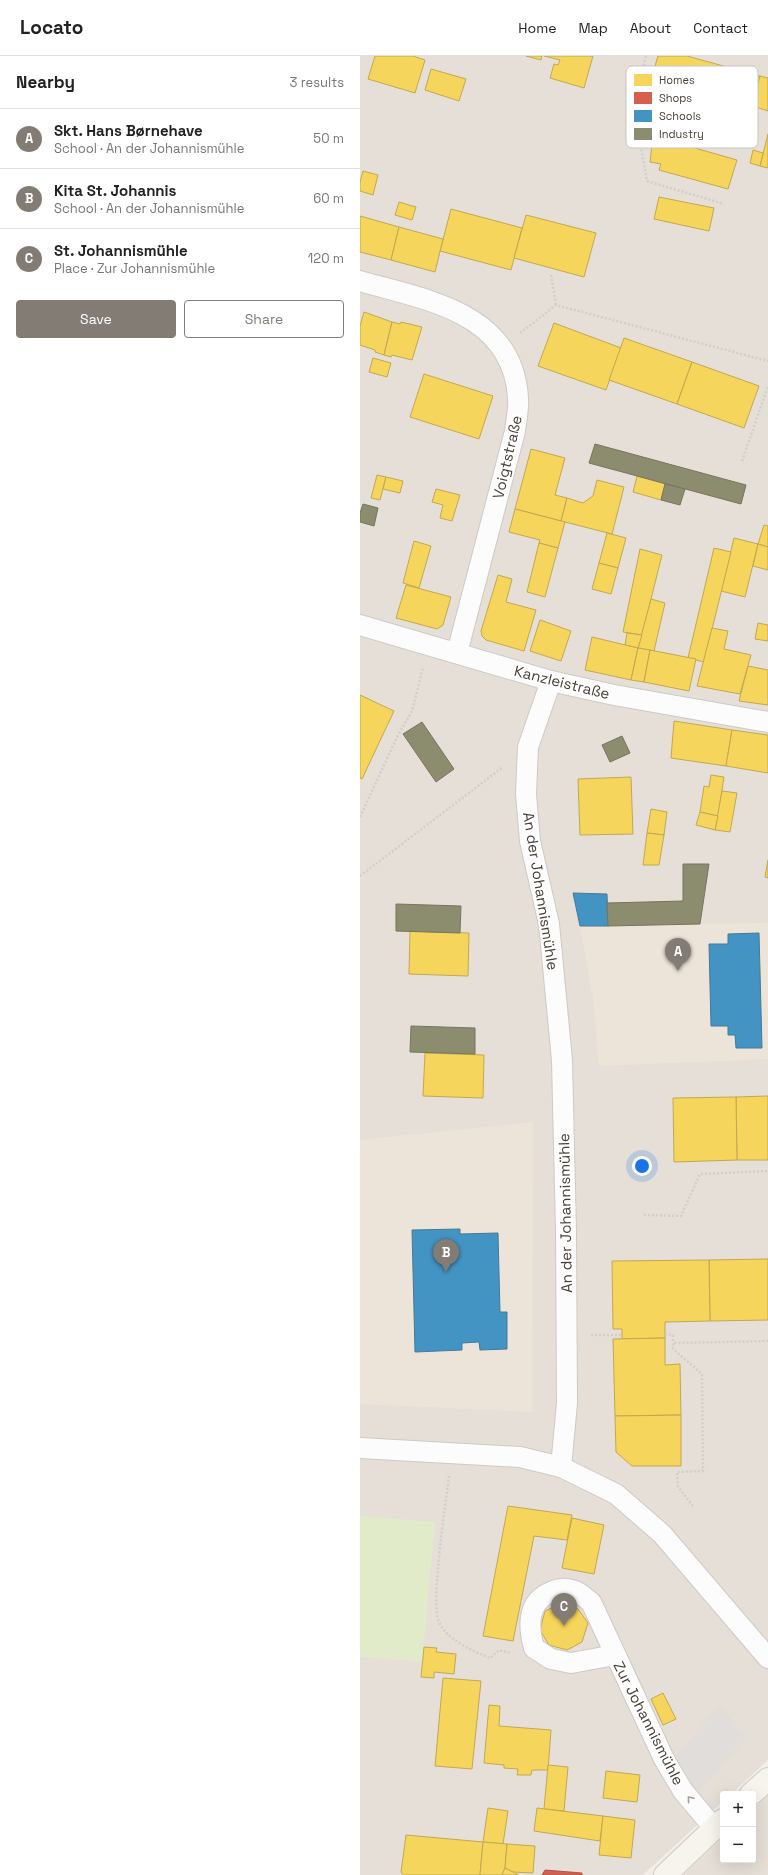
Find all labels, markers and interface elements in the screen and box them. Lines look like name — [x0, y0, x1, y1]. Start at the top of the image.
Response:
text: Locato — [20, 15, 83, 40]
text: Home — [518, 19, 556, 37]
text: Map — [578, 19, 608, 37]
text: About — [630, 19, 671, 37]
text: Contact — [693, 19, 748, 37]
legend — [626, 66, 758, 148]
text: Nearby — [16, 71, 75, 93]
text: Homes — [659, 73, 695, 87]
text: 3 results — [290, 74, 344, 91]
text: Shops — [659, 91, 692, 105]
text: Schools — [659, 109, 701, 123]
text: Skt. Hans Børnehave — [54, 121, 203, 140]
text: Industry — [659, 127, 704, 141]
text: A — [25, 130, 33, 147]
text: 50 m — [313, 130, 344, 147]
text: School · An der Johannismühle — [54, 140, 244, 157]
text: Kita St. Johannis — [54, 181, 176, 200]
text: B — [25, 190, 33, 207]
text: 60 m — [313, 190, 344, 207]
text: School · An der Johannismühle — [54, 200, 244, 217]
text: St. Johannismühle — [54, 241, 188, 260]
text: C — [25, 250, 33, 267]
text: 120 m — [308, 250, 344, 267]
text: Place · Zur Johannismühle — [54, 260, 215, 277]
button: Save — [16, 300, 176, 338]
button: Share — [184, 300, 344, 338]
street label: Voigtstraße — [488, 413, 526, 501]
street label: Kanzleistraße — [512, 661, 612, 703]
street label: An der Johannismühle — [519, 811, 563, 972]
pin: A — [665, 938, 691, 971]
street label: An der Johannismühle — [554, 1133, 576, 1293]
your location — [632, 1156, 652, 1176]
pin: B — [433, 1239, 459, 1272]
pin: C — [551, 1593, 577, 1626]
street label: Zur Johannismühle — [610, 1658, 689, 1788]
map controls — [720, 1791, 756, 1863]
button: + — [720, 1791, 756, 1827]
one-way arrow — [688, 1797, 695, 1804]
button: − — [720, 1827, 756, 1863]

